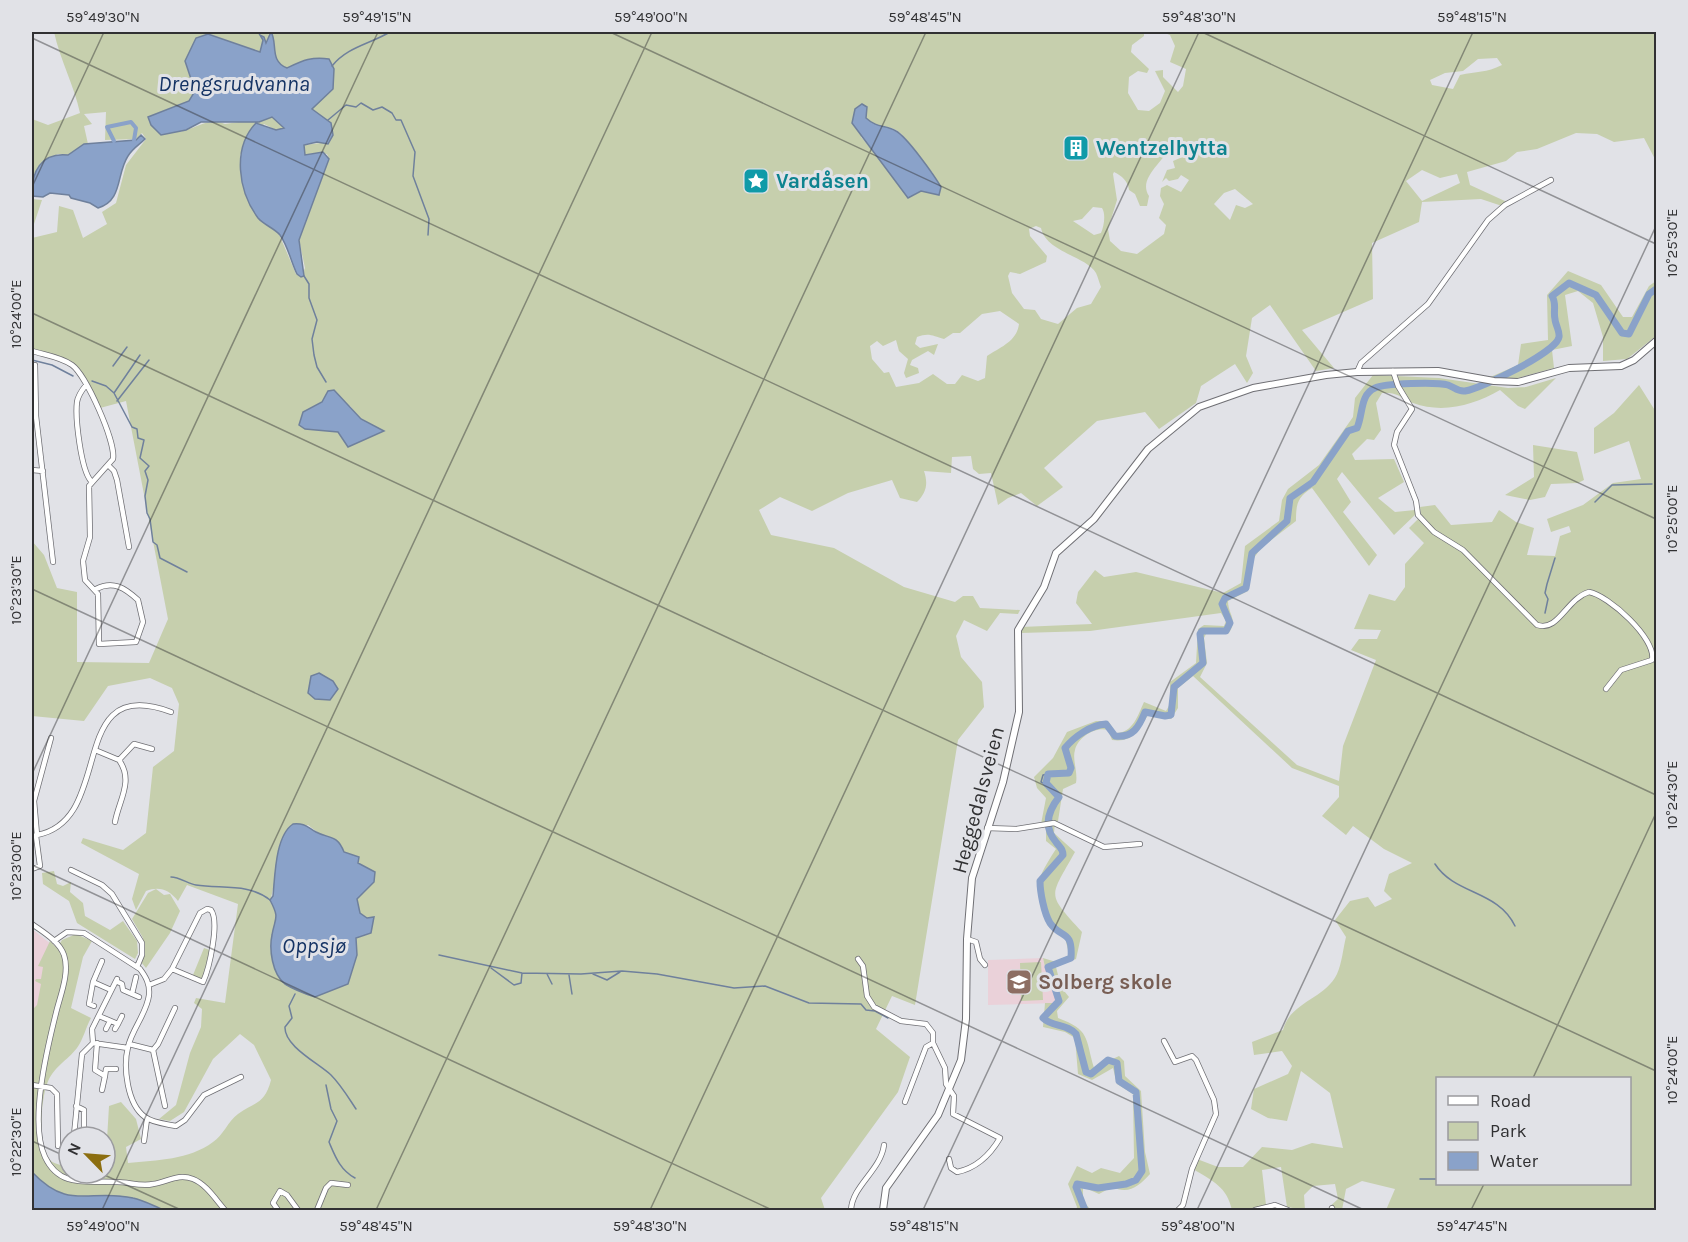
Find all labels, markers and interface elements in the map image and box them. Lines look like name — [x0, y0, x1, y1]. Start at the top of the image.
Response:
text: 59°49'30"N — [66, 8, 140, 26]
text: 59°49'15"N — [342, 8, 412, 26]
text: 59°49'00"N — [614, 8, 688, 26]
text: 59°48'45"N — [888, 8, 962, 26]
text: 59°48'30"N — [1162, 8, 1236, 26]
text: 59°48'15"N — [1437, 8, 1507, 26]
water label: Drengsrudvanna — [158, 71, 310, 97]
building icon: Wentzelhytta — [1061, 133, 1091, 163]
place label: Wentzelhytta — [1096, 136, 1228, 160]
place icon: Vardåsen — [741, 166, 771, 196]
place label: Vardåsen — [776, 169, 869, 193]
text: 10°25'30"E — [1663, 209, 1681, 277]
text: 10°24'00"E — [7, 280, 25, 348]
text: 10°25'00"E — [1663, 485, 1681, 553]
text: 10°23'30"E — [7, 555, 25, 625]
street label: Heggedalsveien — [947, 724, 1009, 876]
text: 10°24'30"E — [1663, 761, 1681, 829]
text: 10°23'00"E — [7, 831, 25, 901]
water label: Oppsjø — [282, 933, 347, 959]
school or university icon: Solberg skole — [1004, 967, 1034, 997]
place label: Solberg skole — [1038, 970, 1172, 994]
text: 10°24'00"E — [1663, 1036, 1681, 1104]
legend — [1436, 1077, 1631, 1185]
text: Road — [1490, 1090, 1531, 1112]
text: 10°22'30"E — [7, 1107, 25, 1177]
text: Park — [1490, 1120, 1527, 1142]
north arrow — [57, 1125, 117, 1185]
text: N — [63, 1140, 85, 1158]
text: Water — [1490, 1150, 1538, 1172]
text: 59°49'00"N — [66, 1217, 140, 1235]
text: 59°48'45"N — [339, 1217, 413, 1235]
text: 59°48'30"N — [613, 1217, 687, 1235]
text: 59°48'15"N — [889, 1217, 959, 1235]
text: 59°48'00"N — [1161, 1217, 1235, 1235]
text: 59°47'45"N — [1436, 1217, 1508, 1235]

